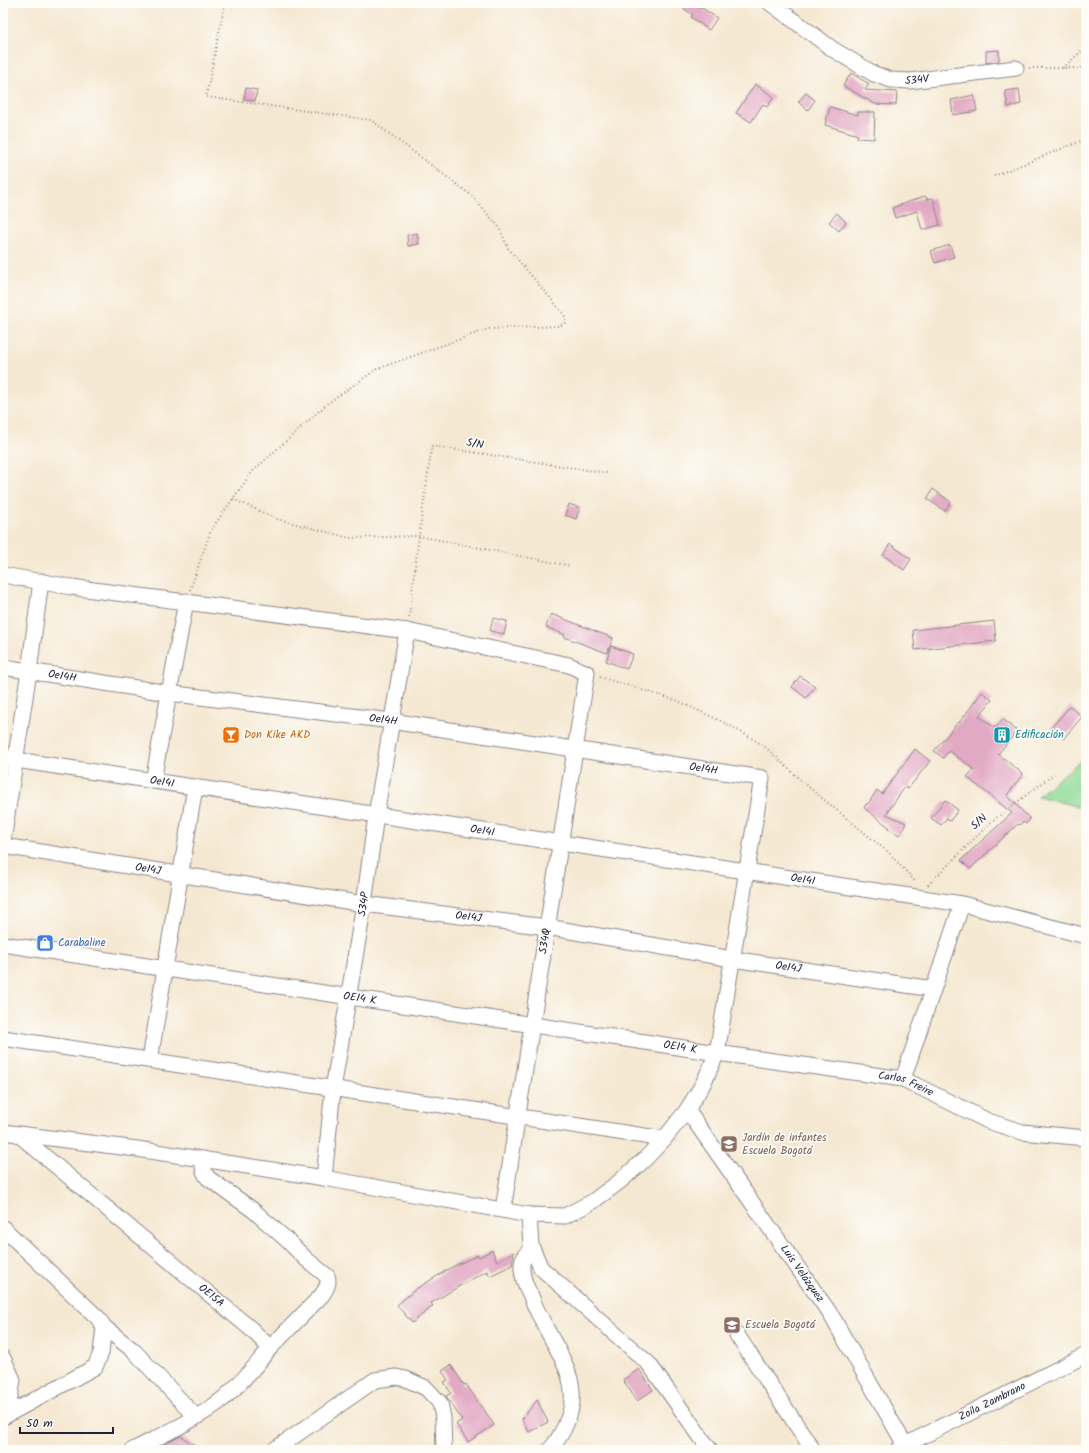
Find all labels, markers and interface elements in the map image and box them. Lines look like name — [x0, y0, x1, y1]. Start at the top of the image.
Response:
street label: S34V — [904, 70, 931, 90]
street label: S/N — [465, 434, 485, 454]
street label: Oe14H — [47, 665, 78, 687]
street label: Oe14H — [368, 709, 399, 731]
bar icon: Don Kike AKD — [221, 725, 241, 745]
building icon: Edificación — [992, 725, 1012, 745]
place label: Don Kike AKD — [244, 726, 310, 744]
place label: Edificación — [1015, 726, 1064, 744]
street label: Oe14H — [688, 758, 719, 780]
street label: Oe14I — [149, 771, 176, 793]
street label: S/N — [967, 809, 992, 834]
street label: Oe14I — [469, 820, 496, 842]
street label: Oe14J — [134, 858, 163, 880]
street label: Oe14I — [789, 869, 816, 891]
street label: S34P — [353, 890, 375, 917]
street label: Oe14J — [454, 907, 484, 928]
street label: S34Q — [534, 927, 556, 955]
shop icon: Carabaline — [35, 933, 55, 953]
place label: Carabaline — [58, 934, 106, 952]
street label: Oe14J — [774, 957, 804, 978]
street label: OE14 K — [342, 987, 378, 1010]
street label: OE14 K — [662, 1036, 699, 1059]
street label: Carlos Freire — [877, 1067, 936, 1102]
place label: Jardín de infantes Escuela Bogotá — [742, 1129, 827, 1160]
school or university icon: Jardín de infantes Escuela Bogotá — [719, 1134, 739, 1154]
street label: Luis Velázquez — [775, 1241, 829, 1306]
street label: OE15A — [194, 1279, 228, 1312]
school or university icon: Escuela Bogotá — [722, 1315, 742, 1335]
place label: Escuela Bogotá — [745, 1316, 817, 1334]
street label: Zoila Zambrano — [956, 1377, 1029, 1426]
scale bar — [20, 1409, 113, 1435]
text: 50 m — [26, 1414, 53, 1433]

